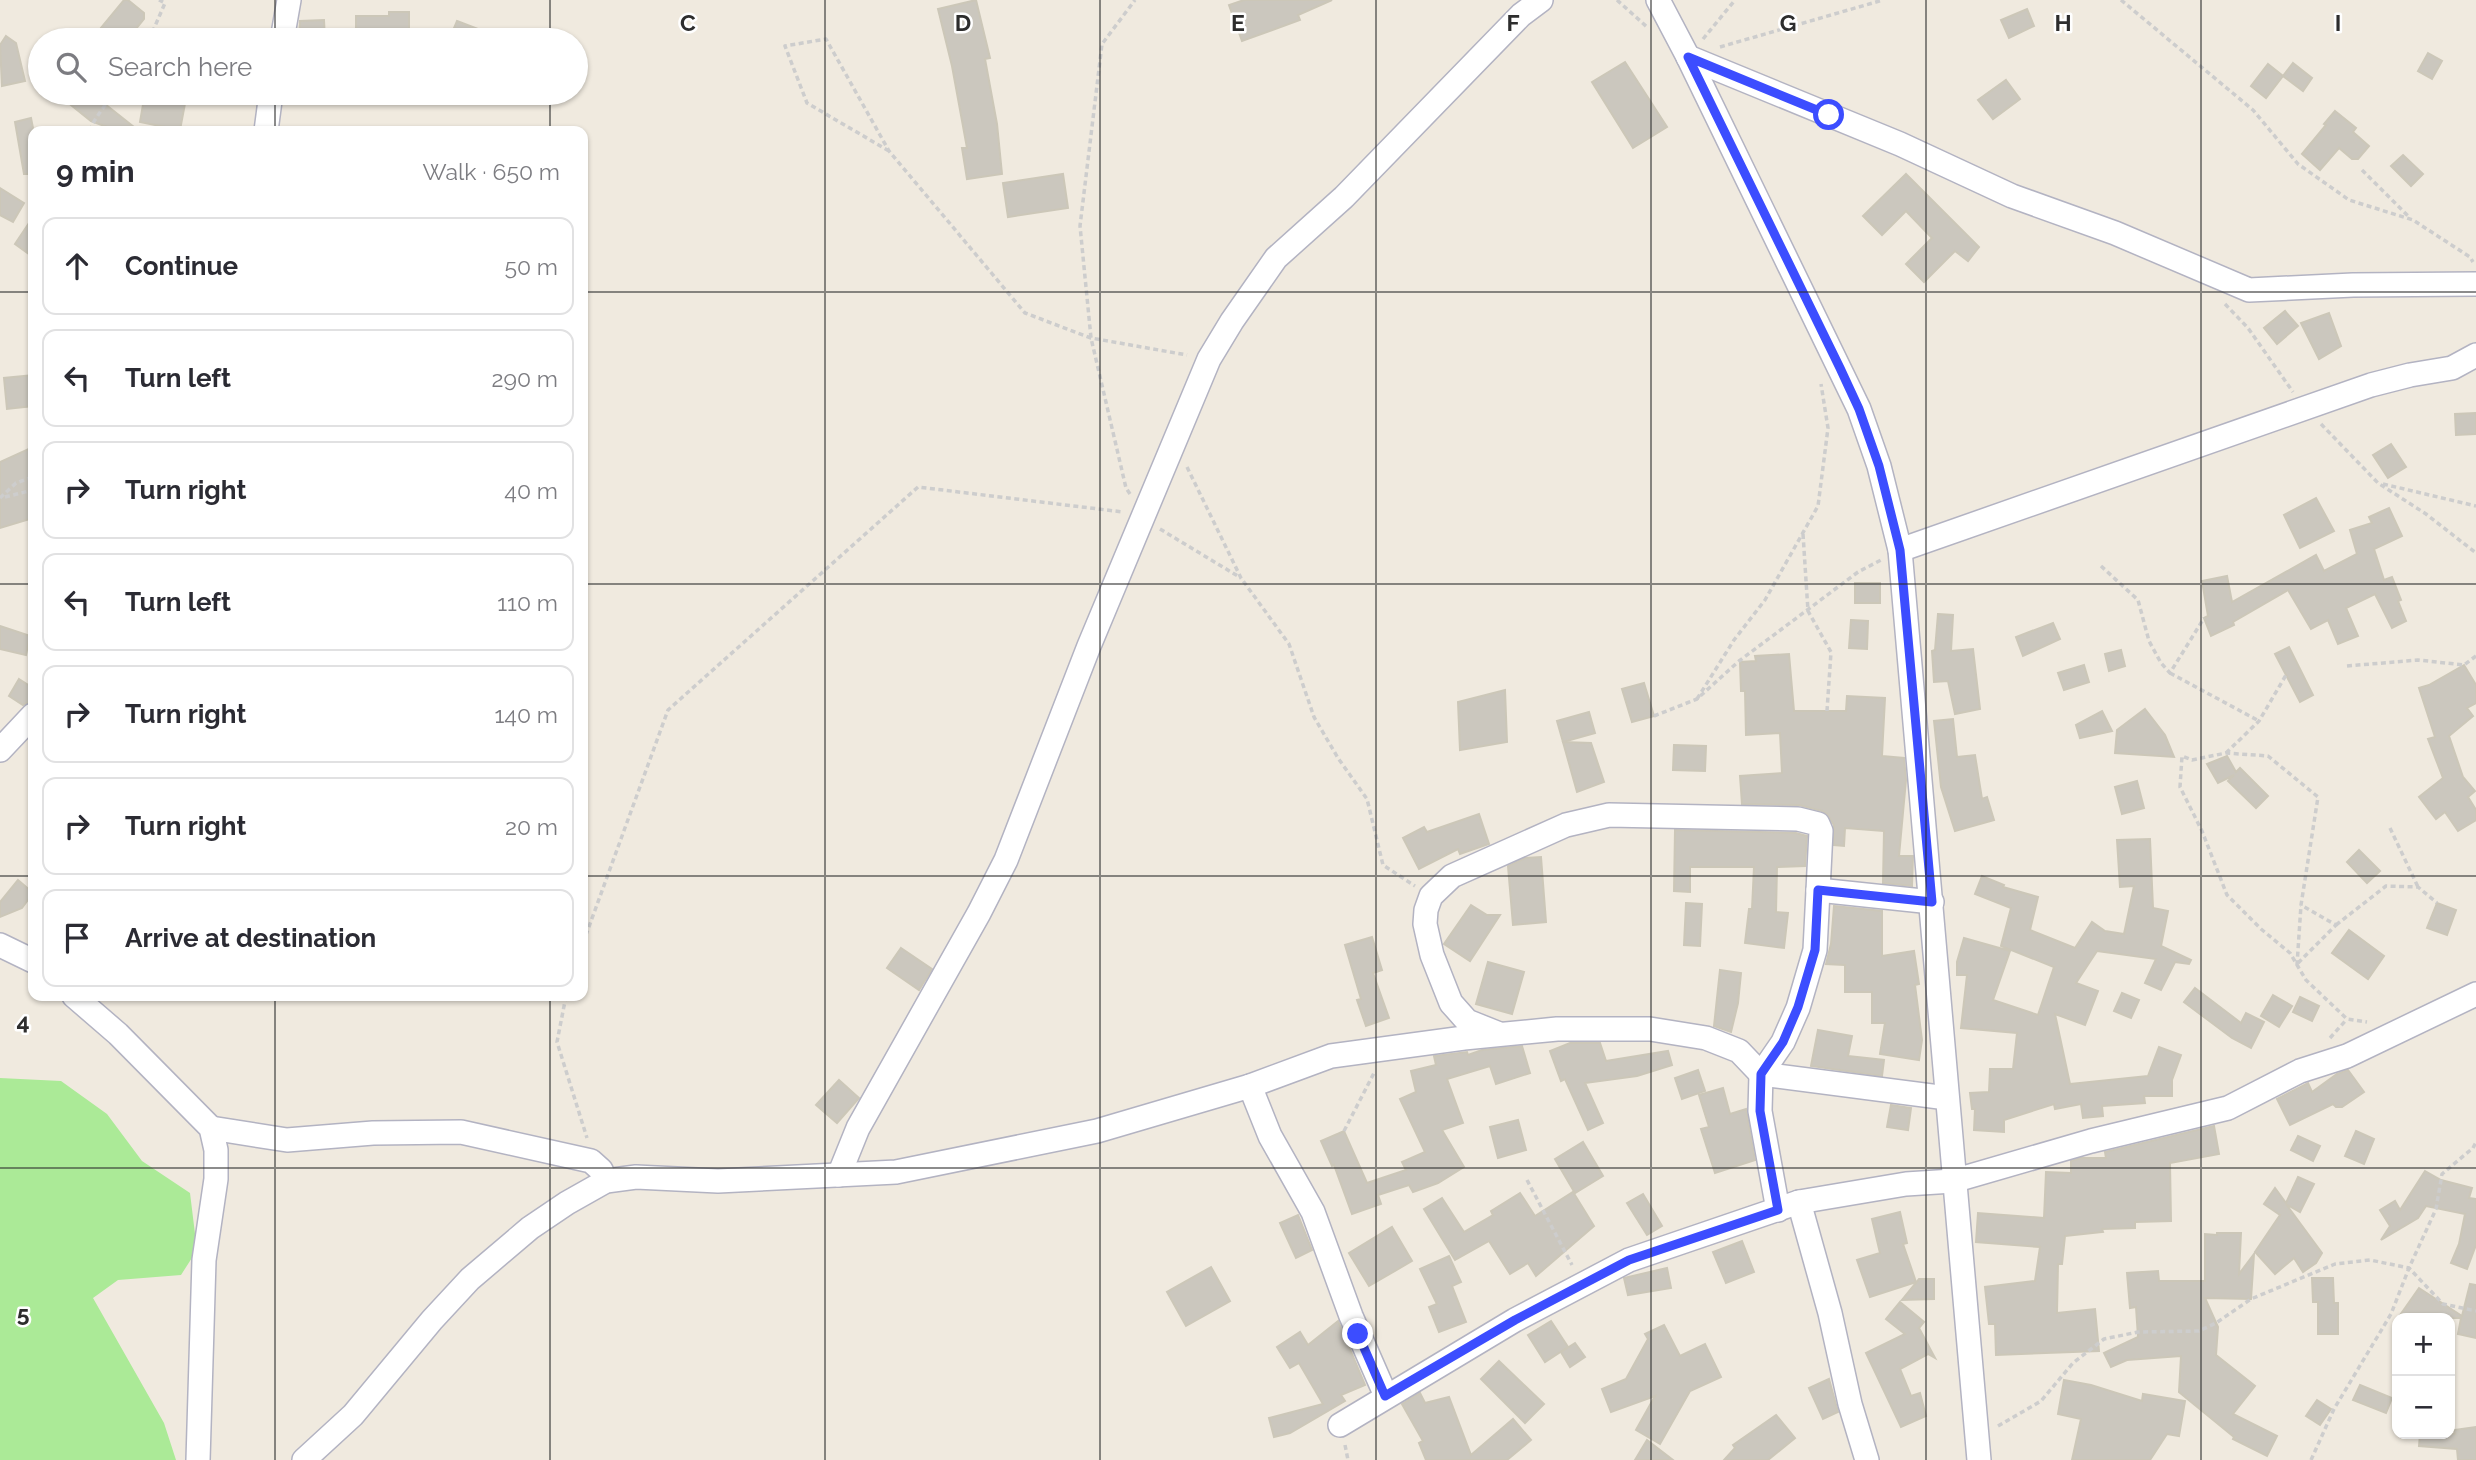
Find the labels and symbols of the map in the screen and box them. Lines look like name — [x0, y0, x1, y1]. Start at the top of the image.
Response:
text: C — [680, 9, 696, 36]
text: D — [955, 9, 971, 36]
text: E — [1231, 9, 1245, 36]
text: F — [1506, 9, 1520, 36]
text: G — [1780, 9, 1796, 36]
text: H — [2054, 9, 2072, 36]
text: I — [2335, 9, 2341, 36]
route start — [1813, 99, 1844, 130]
text: 4 — [16, 1008, 30, 1035]
text: 5 — [17, 1300, 30, 1327]
route end — [1342, 1318, 1373, 1349]

